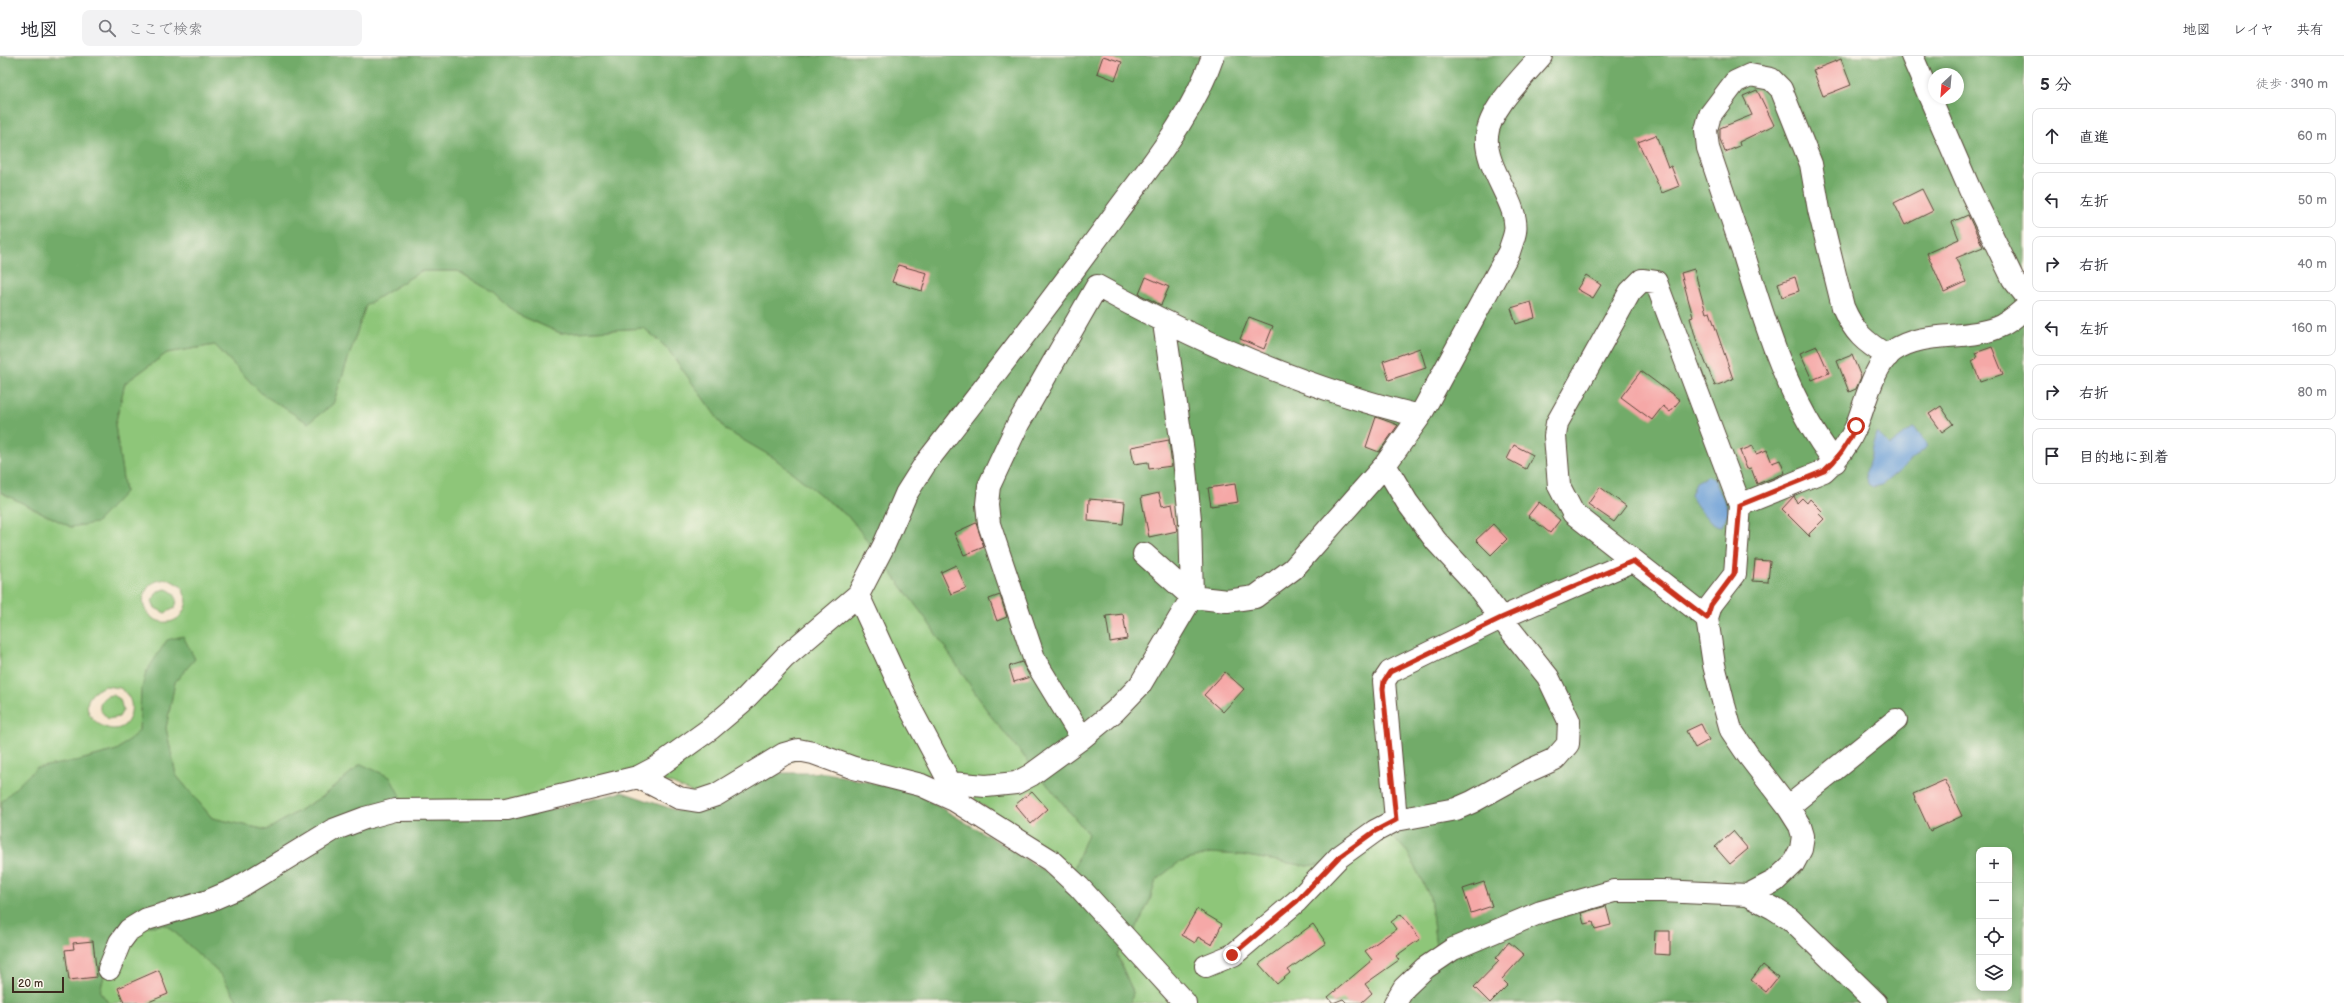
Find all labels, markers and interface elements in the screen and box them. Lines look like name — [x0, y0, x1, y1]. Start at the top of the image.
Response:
search box — [82, 10, 362, 46]
icon: search — [96, 17, 118, 39]
text: 地図 — [20, 19, 58, 42]
text: ここで検索 — [128, 20, 203, 39]
text: 地図 — [2183, 21, 2211, 38]
text: レイヤ — [2233, 21, 2274, 38]
text: 共有 — [2296, 21, 2324, 38]
north arrow — [1928, 68, 1964, 104]
text: 5 分 — [2040, 75, 2071, 95]
text: 徒歩 · 390 m — [2256, 76, 2328, 92]
icon: ahead — [2041, 125, 2063, 147]
text: 直進 — [2079, 128, 2109, 147]
text: 60 m — [2297, 128, 2327, 144]
icon: left — [2041, 189, 2063, 211]
text: 左折 — [2079, 192, 2109, 211]
text: 50 m — [2298, 192, 2327, 208]
icon: right — [2041, 253, 2063, 275]
text: 右折 — [2079, 256, 2109, 275]
text: 40 m — [2297, 256, 2327, 272]
icon: left — [2041, 317, 2063, 339]
text: 左折 — [2079, 320, 2109, 339]
text: 160 m — [2292, 320, 2327, 336]
icon: right — [2041, 381, 2063, 403]
text: 右折 — [2079, 384, 2109, 403]
text: 80 m — [2298, 384, 2327, 400]
route start — [1847, 417, 1865, 435]
icon: arrive — [2041, 445, 2063, 467]
text: 目的地に到着 — [2079, 448, 2169, 467]
map controls — [1976, 847, 2012, 991]
button: + — [1976, 847, 2012, 883]
button: − — [1976, 883, 2012, 919]
button: locate — [1976, 919, 2012, 955]
route end — [1223, 946, 1241, 964]
button: layers — [1976, 955, 2012, 991]
scale bar — [12, 975, 64, 994]
text: 20 m — [18, 977, 43, 990]

